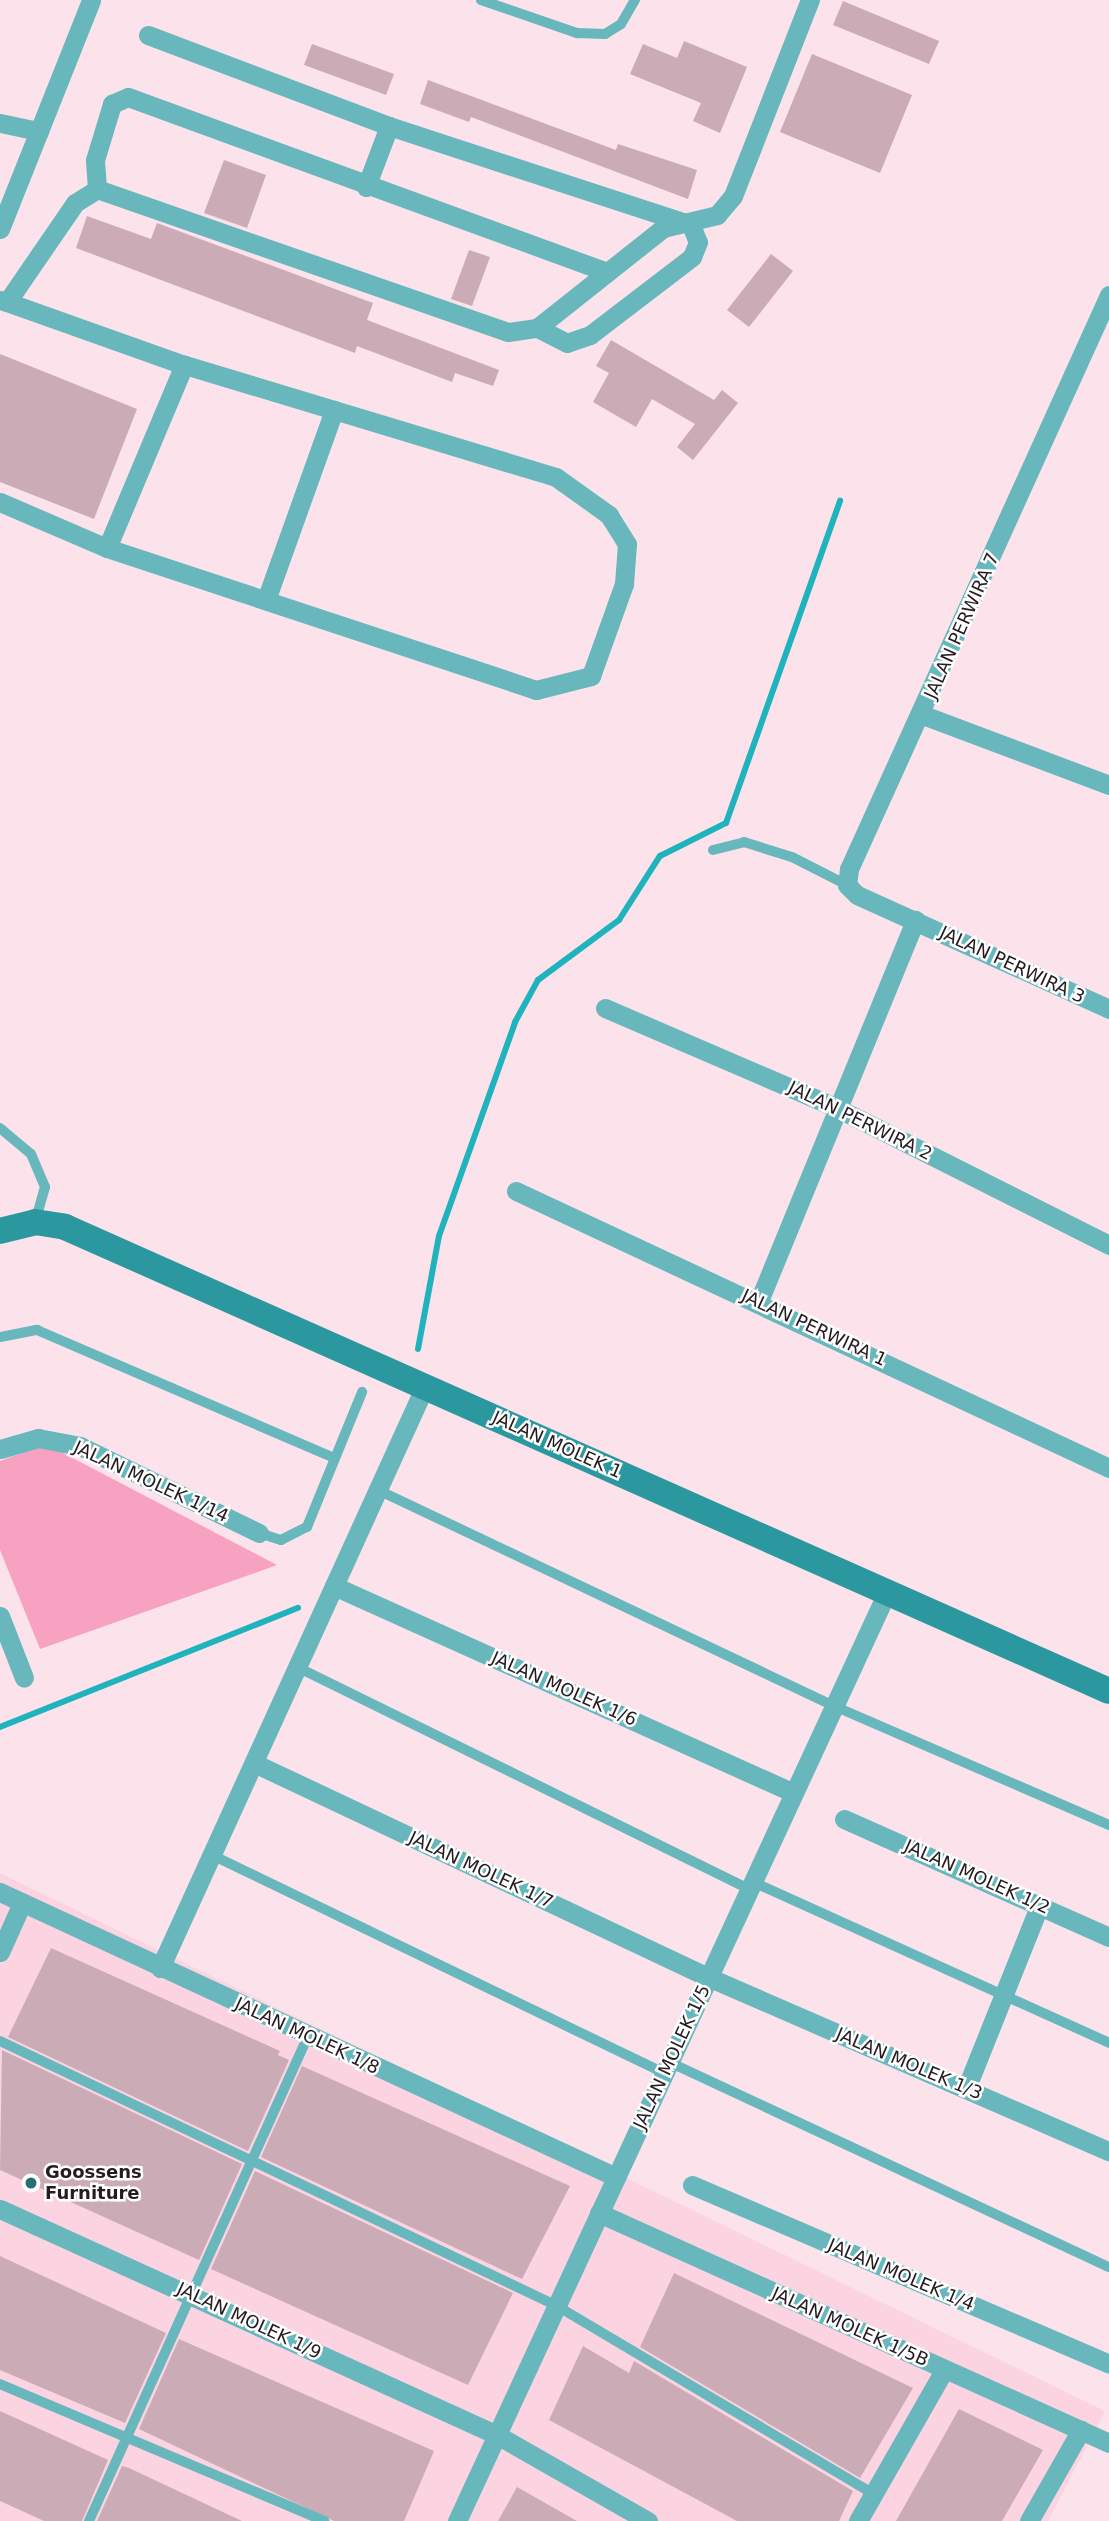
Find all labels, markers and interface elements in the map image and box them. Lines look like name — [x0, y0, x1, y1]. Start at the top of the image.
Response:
street label: JALAN PERWIRA 7 — [920, 550, 1004, 702]
street label: JALAN PERWIRA 3 — [936, 922, 1088, 1008]
street label: JALAN PERWIRA 2 — [784, 1077, 936, 1165]
street label: JALAN PERWIRA 1 — [738, 1285, 890, 1371]
street label: JALAN MOLEK 1 — [489, 1407, 625, 1483]
street label: JALAN MOLEK 1/14 — [70, 1437, 232, 1527]
street label: JALAN MOLEK 1/6 — [488, 1647, 640, 1731]
street label: JALAN MOLEK 1/7 — [405, 1827, 557, 1913]
street label: JALAN MOLEK 1/2 — [901, 1835, 1053, 1919]
street label: JALAN MOLEK 1/5 — [629, 1981, 715, 2133]
street label: JALAN MOLEK 1/8 — [231, 1993, 383, 2079]
street label: JALAN MOLEK 1/3 — [833, 2023, 985, 2105]
place label: Goossens Furniture — [45, 2162, 142, 2204]
marker: Goossens Furniture — [23, 2175, 39, 2191]
street label: JALAN MOLEK 1/4 — [825, 2234, 977, 2316]
street label: JALAN MOLEK 1/9 — [173, 2278, 325, 2364]
street label: JALAN MOLEK 1/5B — [768, 2283, 932, 2371]

